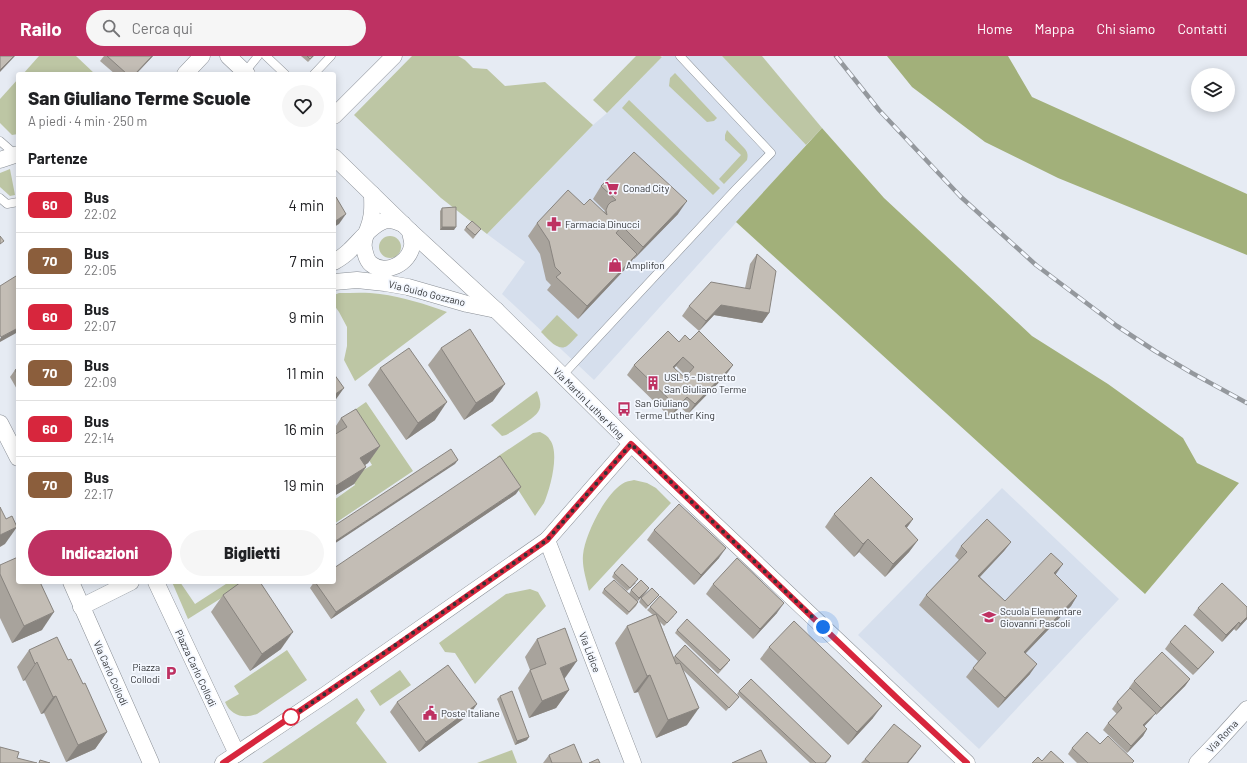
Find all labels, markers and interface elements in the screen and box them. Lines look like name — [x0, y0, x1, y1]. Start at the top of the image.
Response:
search box — [86, 10, 366, 46]
text: Railo — [20, 17, 62, 40]
icon: search — [100, 17, 122, 39]
text: Cerca qui — [132, 19, 193, 37]
text: Home — [977, 20, 1013, 37]
text: Mappa — [1035, 20, 1074, 37]
text: Chi siamo — [1096, 20, 1155, 37]
text: Contatti — [1177, 20, 1227, 37]
map controls — [1191, 68, 1235, 112]
button: layers — [1191, 68, 1235, 112]
button: heart — [282, 85, 324, 127]
text: San Giuliano Terme Scuole — [28, 86, 251, 109]
text: A piedi · 4 min · 250 m — [28, 113, 147, 129]
text: Partenze — [28, 149, 88, 167]
supermarket icon: Conad City — [604, 180, 620, 196]
place label: Conad City — [623, 182, 670, 194]
text: Bus — [84, 188, 109, 206]
text: 60 — [42, 196, 58, 213]
text: 4 min — [288, 196, 324, 214]
text: 22:02 — [84, 206, 117, 222]
pharmacy icon: Farmacia Dinucci — [546, 216, 562, 232]
place label: Farmacia Dinucci — [565, 218, 640, 230]
text: Bus — [84, 244, 109, 262]
text: 70 — [43, 252, 57, 269]
text: 7 min — [290, 252, 324, 270]
shop icon: Amplifon — [607, 257, 623, 273]
place label: Amplifon — [626, 259, 665, 271]
text: 22:05 — [84, 262, 116, 278]
street label: Via Guido Gozzano — [387, 278, 467, 308]
text: Bus — [84, 300, 109, 318]
text: 60 — [42, 308, 58, 325]
text: 9 min — [289, 308, 324, 326]
text: 22:07 — [84, 318, 116, 334]
text: Bus — [84, 356, 109, 374]
text: 70 — [43, 364, 57, 381]
text: 11 min — [286, 364, 324, 382]
street label: Via Martin Luther King — [551, 365, 627, 441]
place label: USL 5 - Distretto San Giuliano Terme — [664, 371, 747, 395]
text: 22:09 — [84, 374, 116, 390]
building icon: USL 5 - Distretto San Giuliano Terme — [645, 375, 661, 391]
place label: San Giuliano Terme Luther King — [635, 397, 715, 421]
bus stop icon: San Giuliano Terme Luther King — [616, 401, 632, 417]
text: Bus — [84, 412, 109, 430]
text: 60 — [42, 420, 58, 437]
text: 16 min — [284, 420, 324, 438]
text: 22:14 — [84, 430, 114, 446]
text: Bus — [84, 468, 109, 486]
text: 70 — [43, 476, 57, 493]
text: 19 min — [284, 476, 324, 494]
text: 22:17 — [84, 486, 113, 502]
button: Indicazioni — [28, 530, 172, 576]
button: Biglietti — [180, 530, 324, 576]
place label: Scuola Elementare Giovanni Pascoli — [1000, 605, 1082, 629]
school or university icon: Scuola Elementare Giovanni Pascoli — [981, 609, 997, 625]
your location — [813, 617, 833, 637]
street label: Piazza Carlo Collodi — [173, 628, 219, 708]
street label: Via Lidice — [577, 630, 603, 674]
street label: Via Carlo Collodi — [91, 639, 131, 707]
place label: Piazza Collodi — [130, 661, 160, 685]
parking icon: Piazza Collodi — [163, 665, 179, 681]
public building icon: Poste Italiane — [422, 705, 438, 721]
place label: Poste Italiane — [441, 707, 500, 719]
unlabelled marker — [282, 708, 300, 726]
street label: Via Roma — [1204, 717, 1240, 755]

